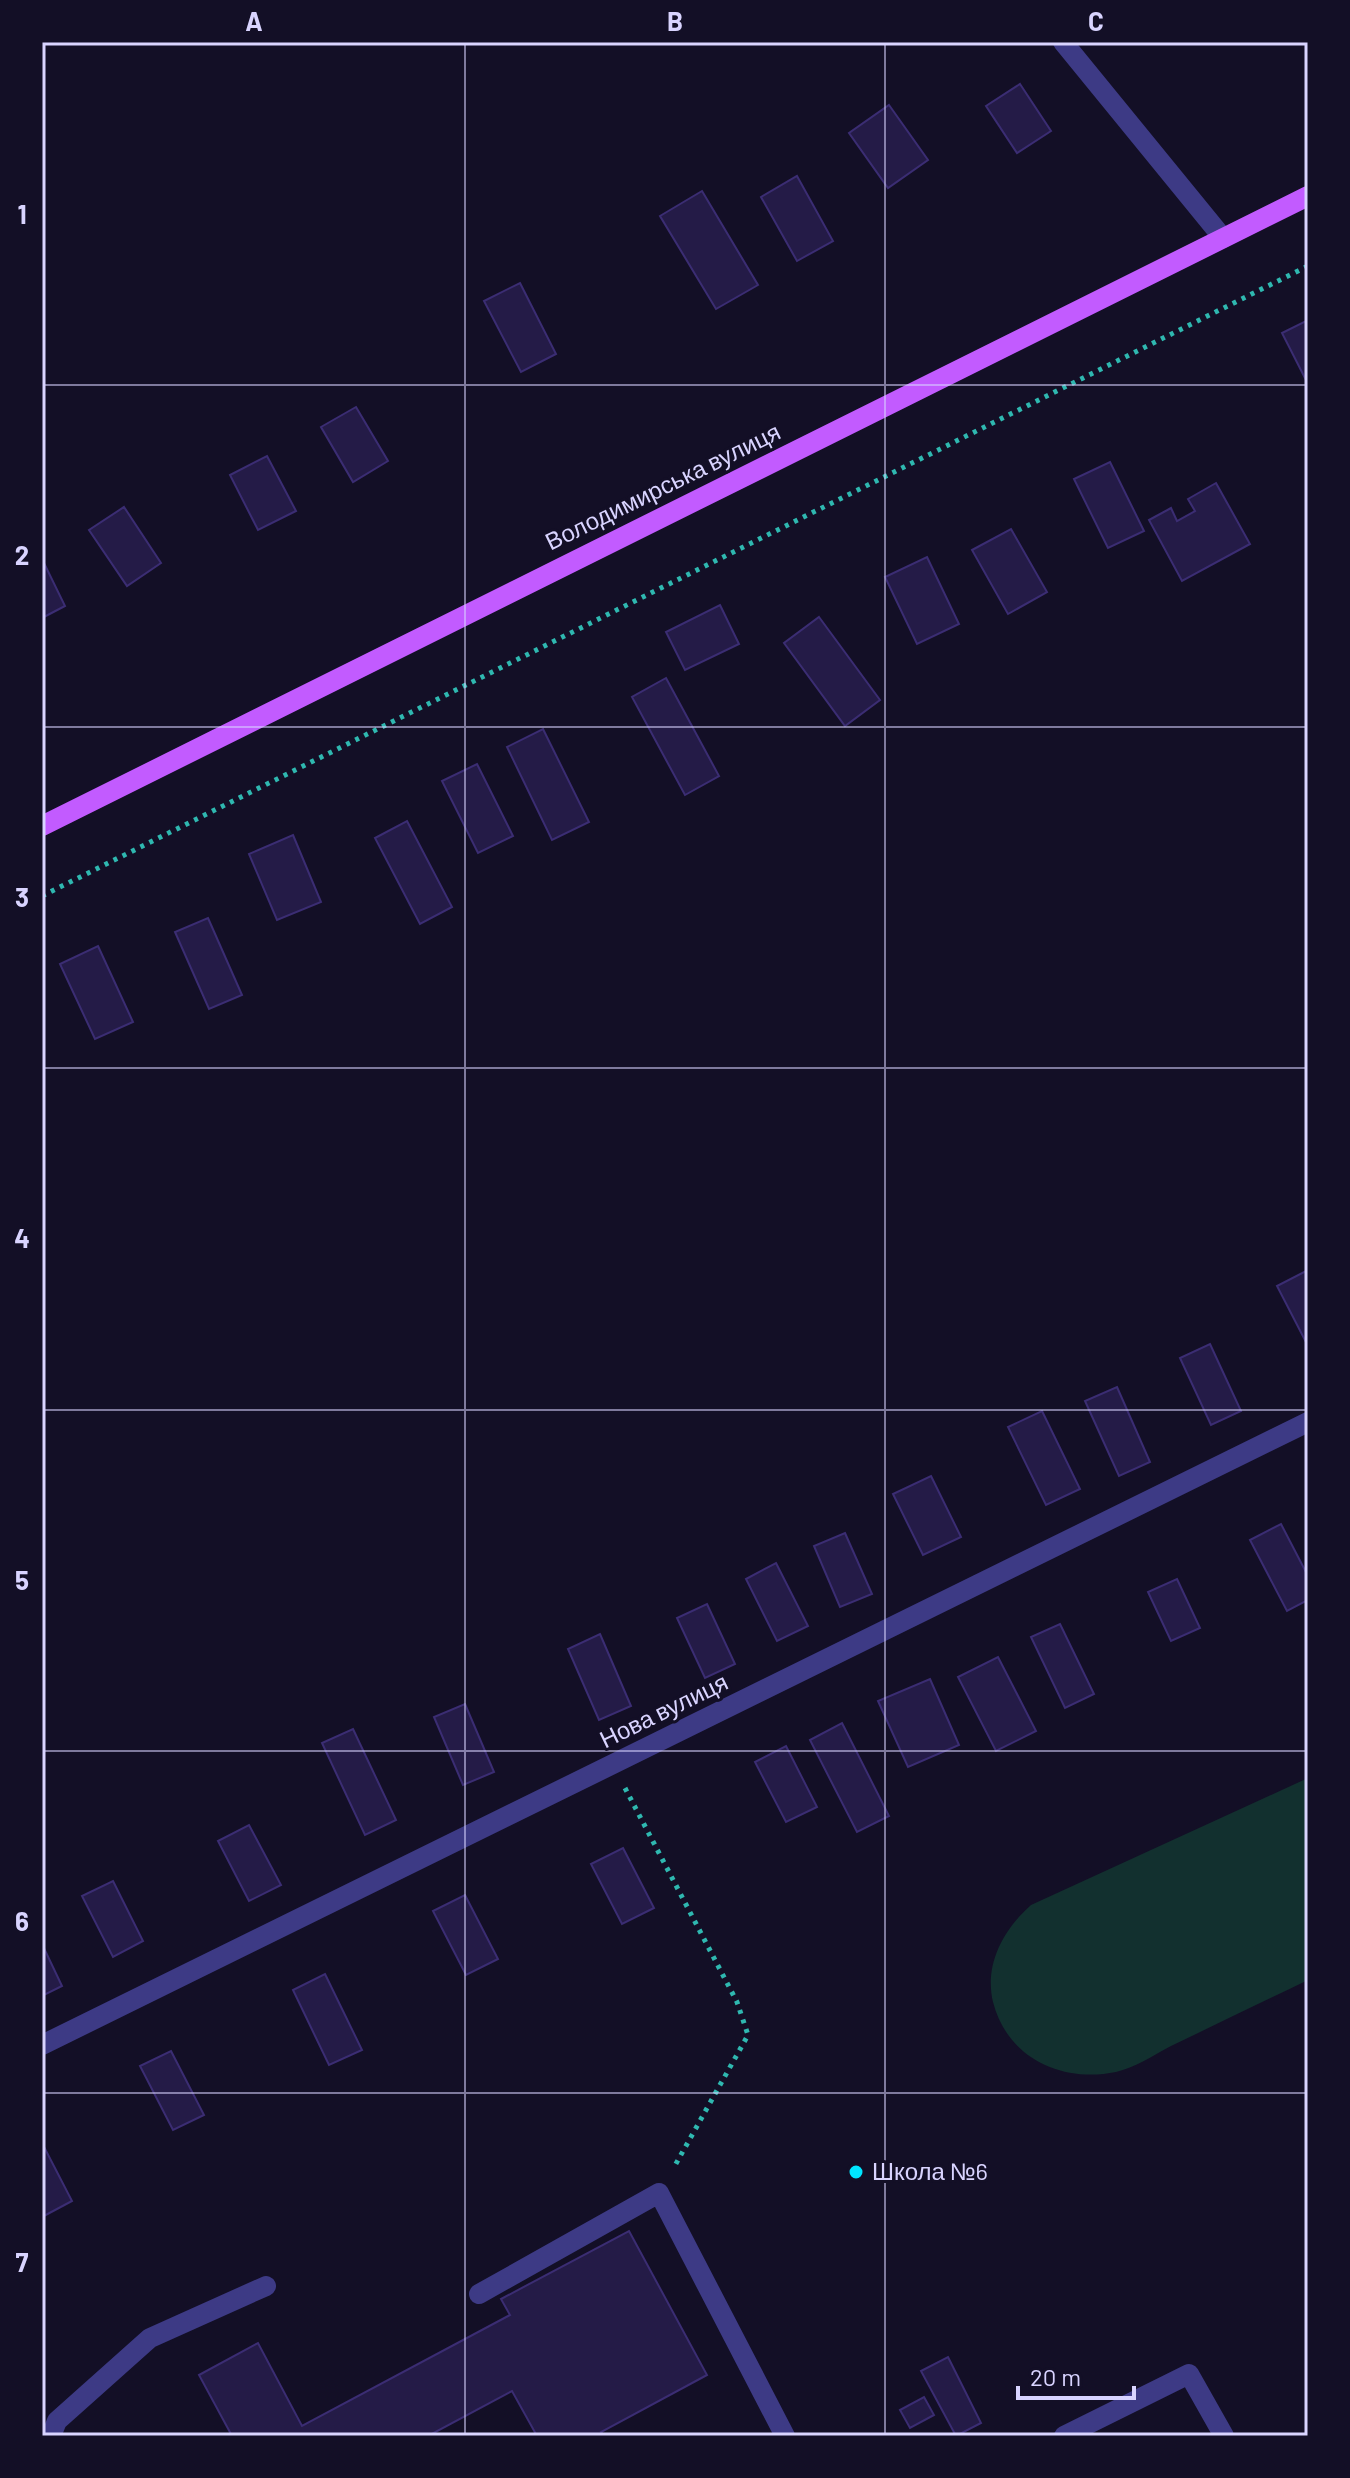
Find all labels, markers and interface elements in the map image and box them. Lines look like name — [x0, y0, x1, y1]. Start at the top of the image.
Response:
text: A — [245, 5, 263, 36]
text: B — [667, 5, 683, 36]
text: C — [1088, 5, 1104, 36]
text: 1 — [17, 198, 27, 229]
street label: Володимирська вулиця — [540, 416, 785, 555]
text: 2 — [15, 539, 29, 570]
text: 3 — [15, 881, 29, 912]
text: 4 — [14, 1222, 30, 1253]
text: 5 — [15, 1564, 29, 1595]
street label: Нова вулиця — [594, 1666, 732, 1753]
text: 6 — [15, 1905, 29, 1936]
place label: Школа №6 — [872, 2156, 988, 2185]
marker: Школа №6 — [847, 2163, 865, 2181]
text: 7 — [16, 2246, 29, 2277]
scale bar — [1018, 2350, 1134, 2400]
text: 20 m — [1030, 2362, 1081, 2391]

